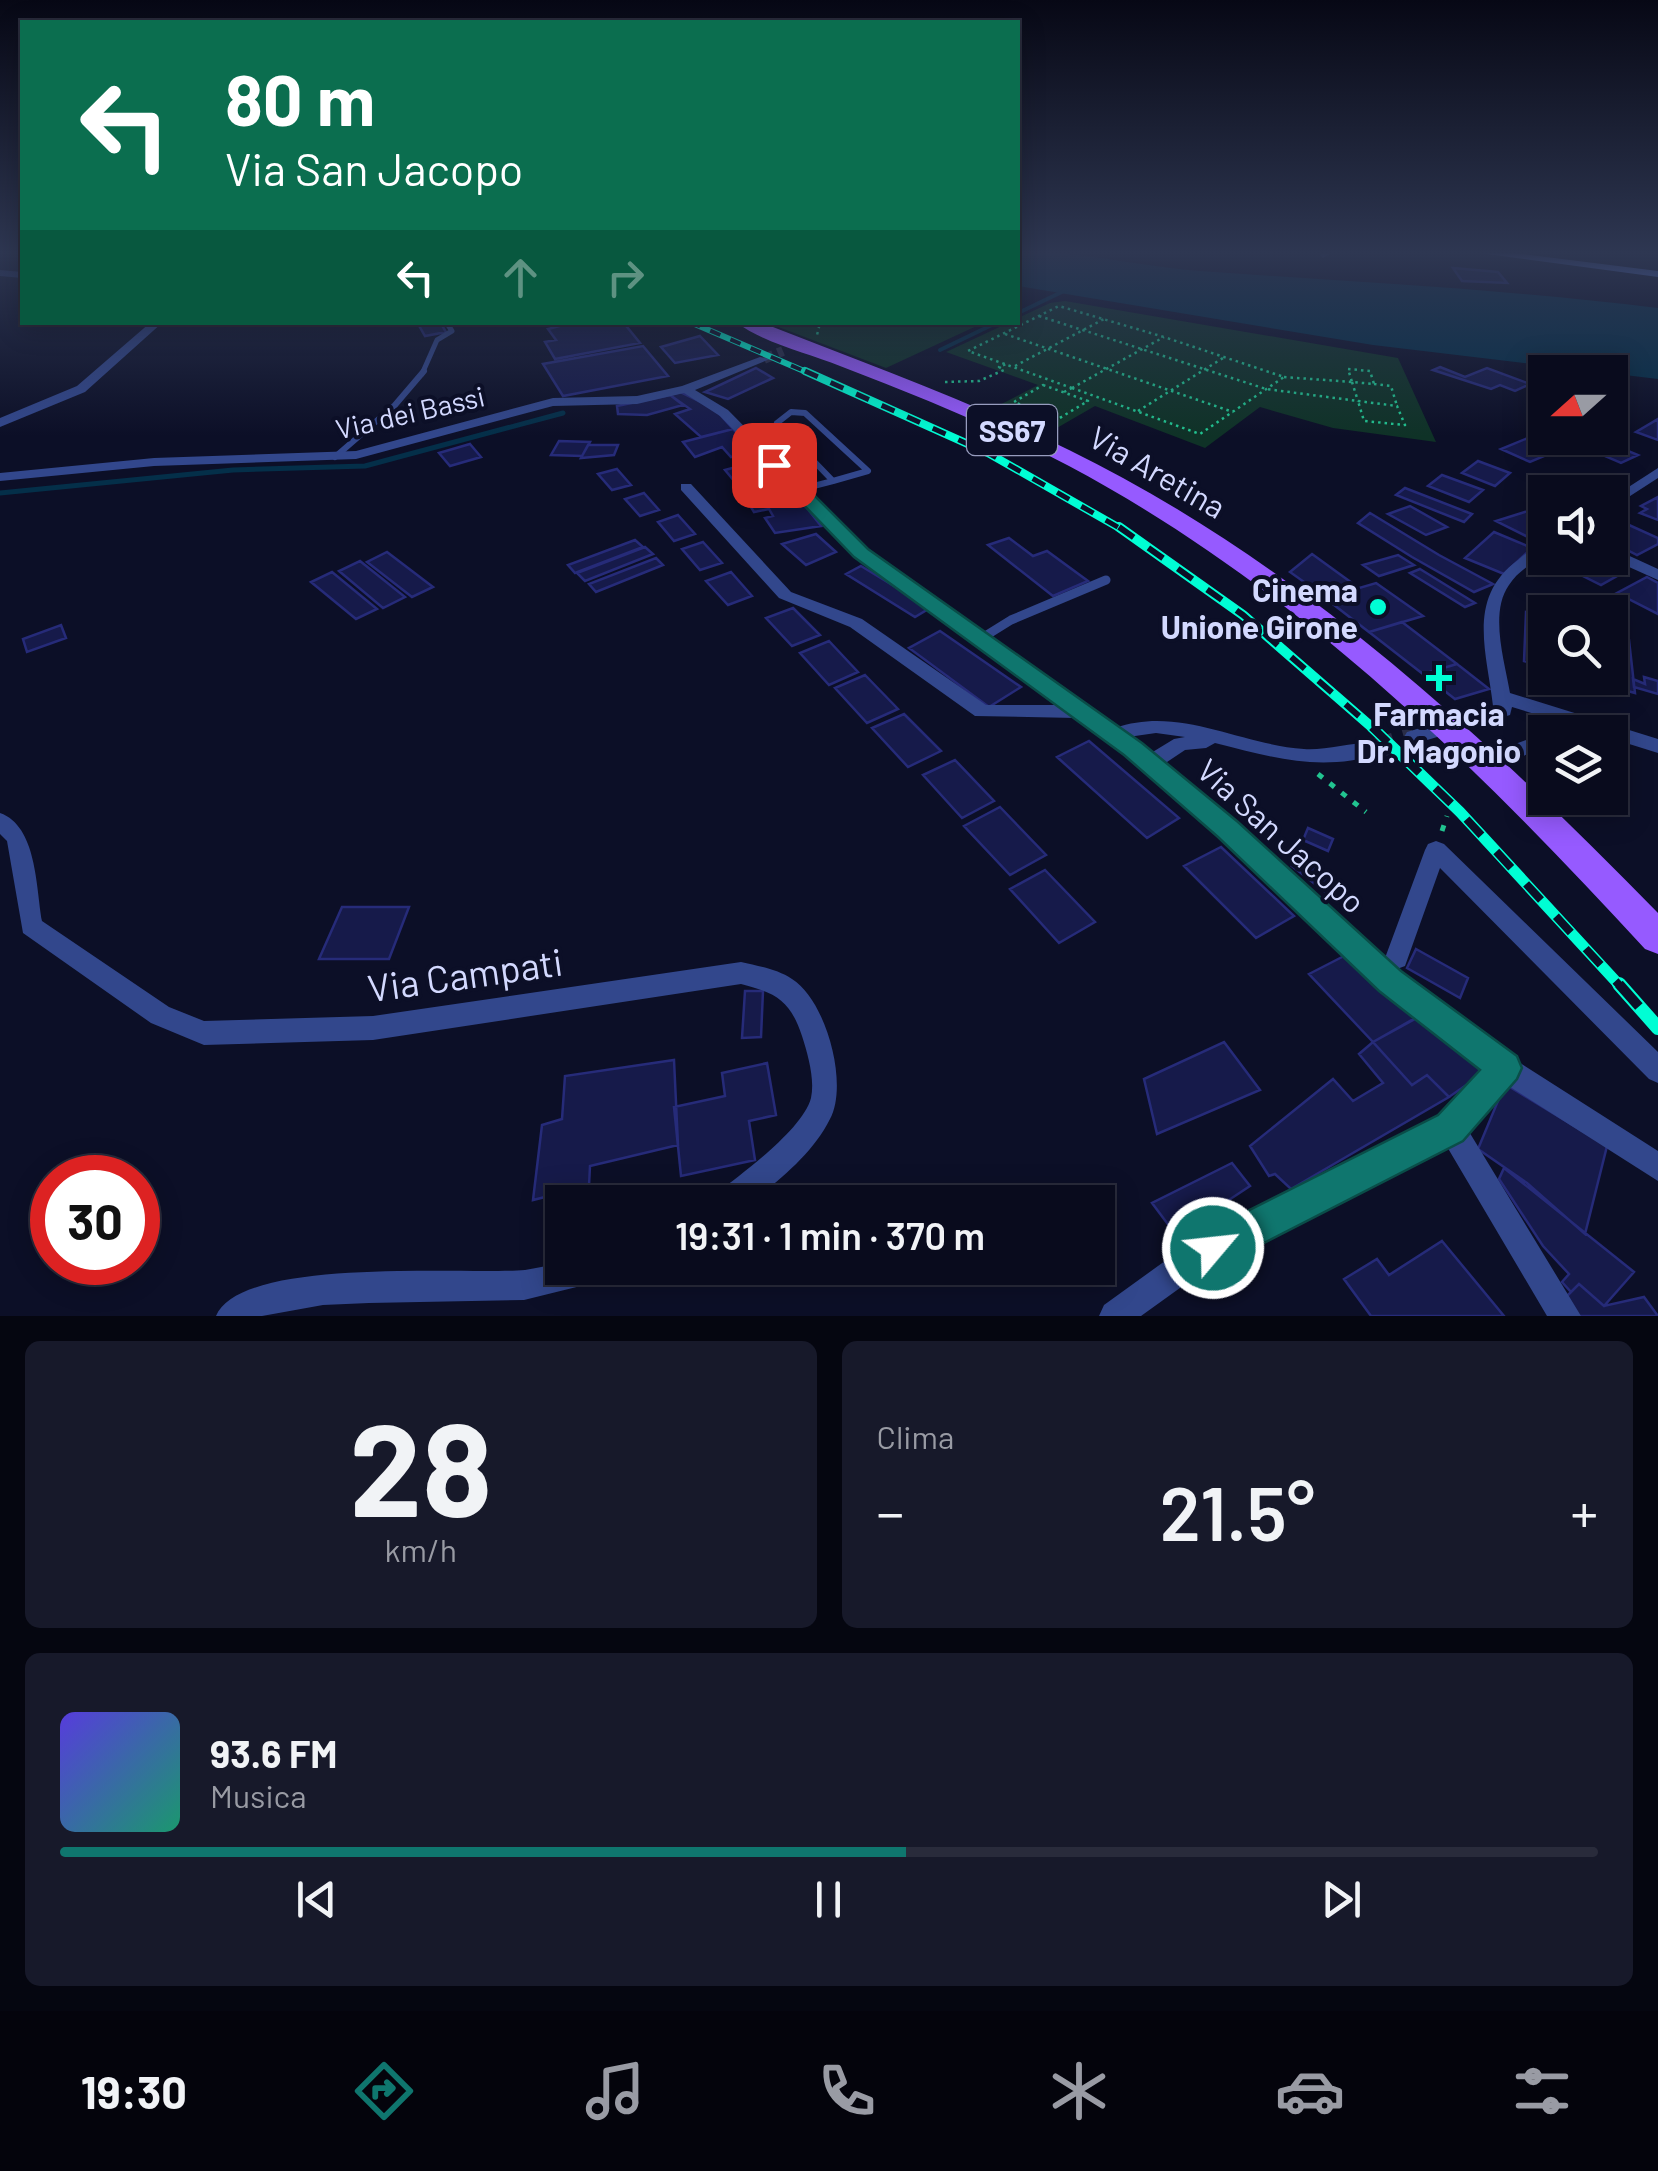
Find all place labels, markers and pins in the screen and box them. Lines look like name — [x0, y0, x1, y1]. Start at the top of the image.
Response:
pin — [732, 423, 817, 508]
place label: Cinema Unione Girone — [1161, 570, 1358, 645]
marker: Cinema Unione Girone — [1367, 596, 1389, 618]
marker: Farmacia Dr. Magonio — [1428, 667, 1450, 689]
place label: Farmacia Dr. Magonio — [1357, 694, 1521, 769]

